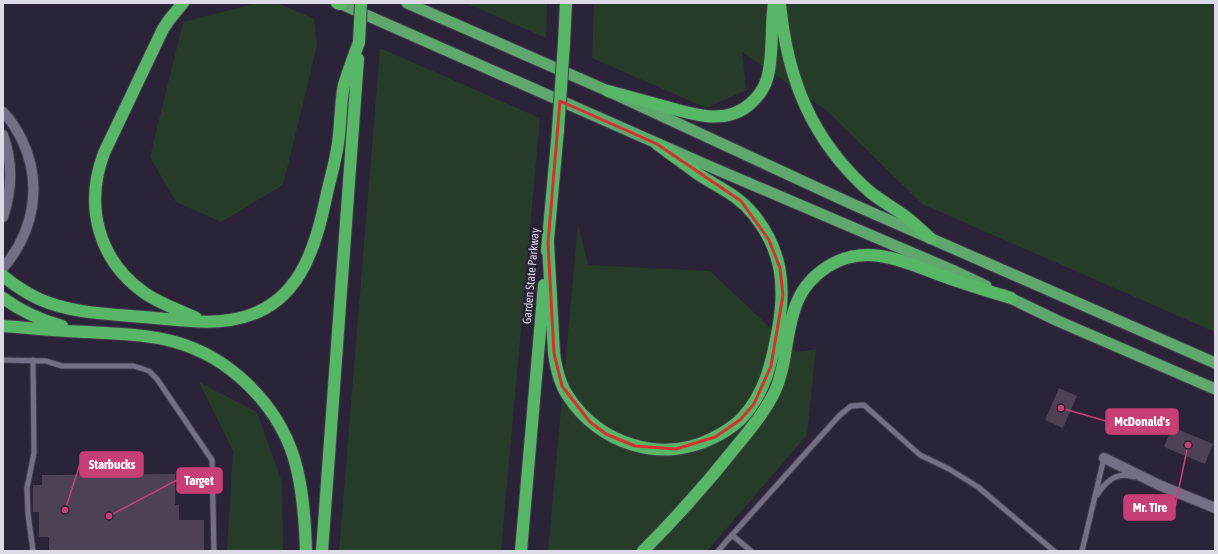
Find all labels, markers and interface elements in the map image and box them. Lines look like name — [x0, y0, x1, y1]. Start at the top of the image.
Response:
street label: Garden State Parkway — [520, 227, 542, 325]
callout: McDonald's — [1106, 409, 1178, 434]
text: McDonald's — [1114, 414, 1170, 429]
callout: Starbucks — [80, 452, 143, 477]
text: Starbucks — [89, 457, 136, 472]
callout: Target — [177, 468, 222, 493]
text: Target — [184, 473, 214, 488]
callout: Mr. Tire — [1124, 495, 1175, 520]
text: Mr. Tire — [1133, 500, 1167, 515]

